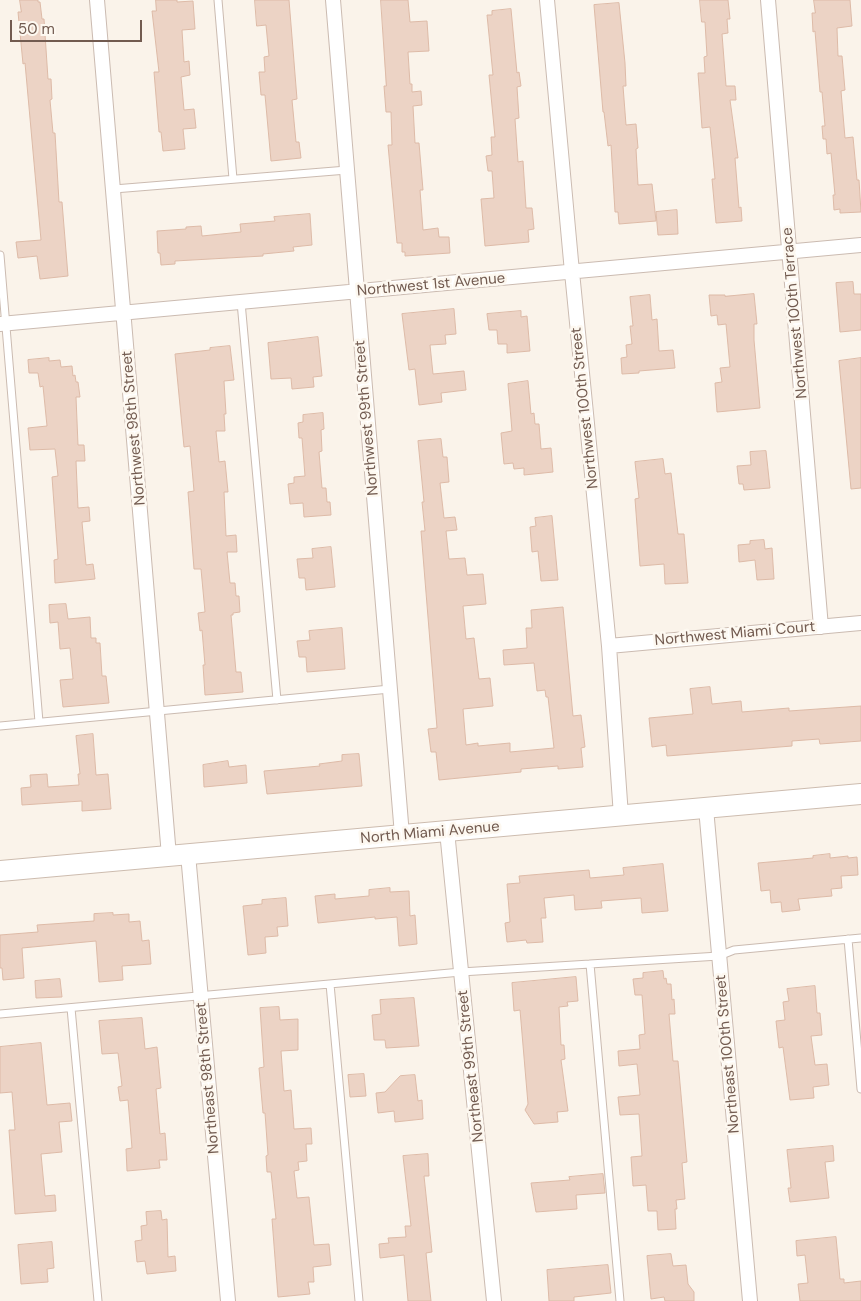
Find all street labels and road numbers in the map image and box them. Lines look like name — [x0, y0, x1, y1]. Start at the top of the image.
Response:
street label: Northwest 100th Terrace — [779, 227, 811, 399]
street label: Northwest 1st Avenue — [356, 270, 506, 300]
street label: Northwest 100th Street — [568, 326, 602, 490]
street label: Northwest 99th Street — [351, 340, 383, 496]
street label: Northwest 98th Street — [118, 350, 150, 506]
street label: Northwest Miami Court — [654, 618, 816, 650]
street label: North Miami Avenue — [360, 818, 500, 848]
street label: Northeast 100th Street — [712, 974, 744, 1134]
street label: Northeast 99th Street — [454, 989, 488, 1143]
street label: Northeast 98th Street — [192, 1001, 224, 1155]

